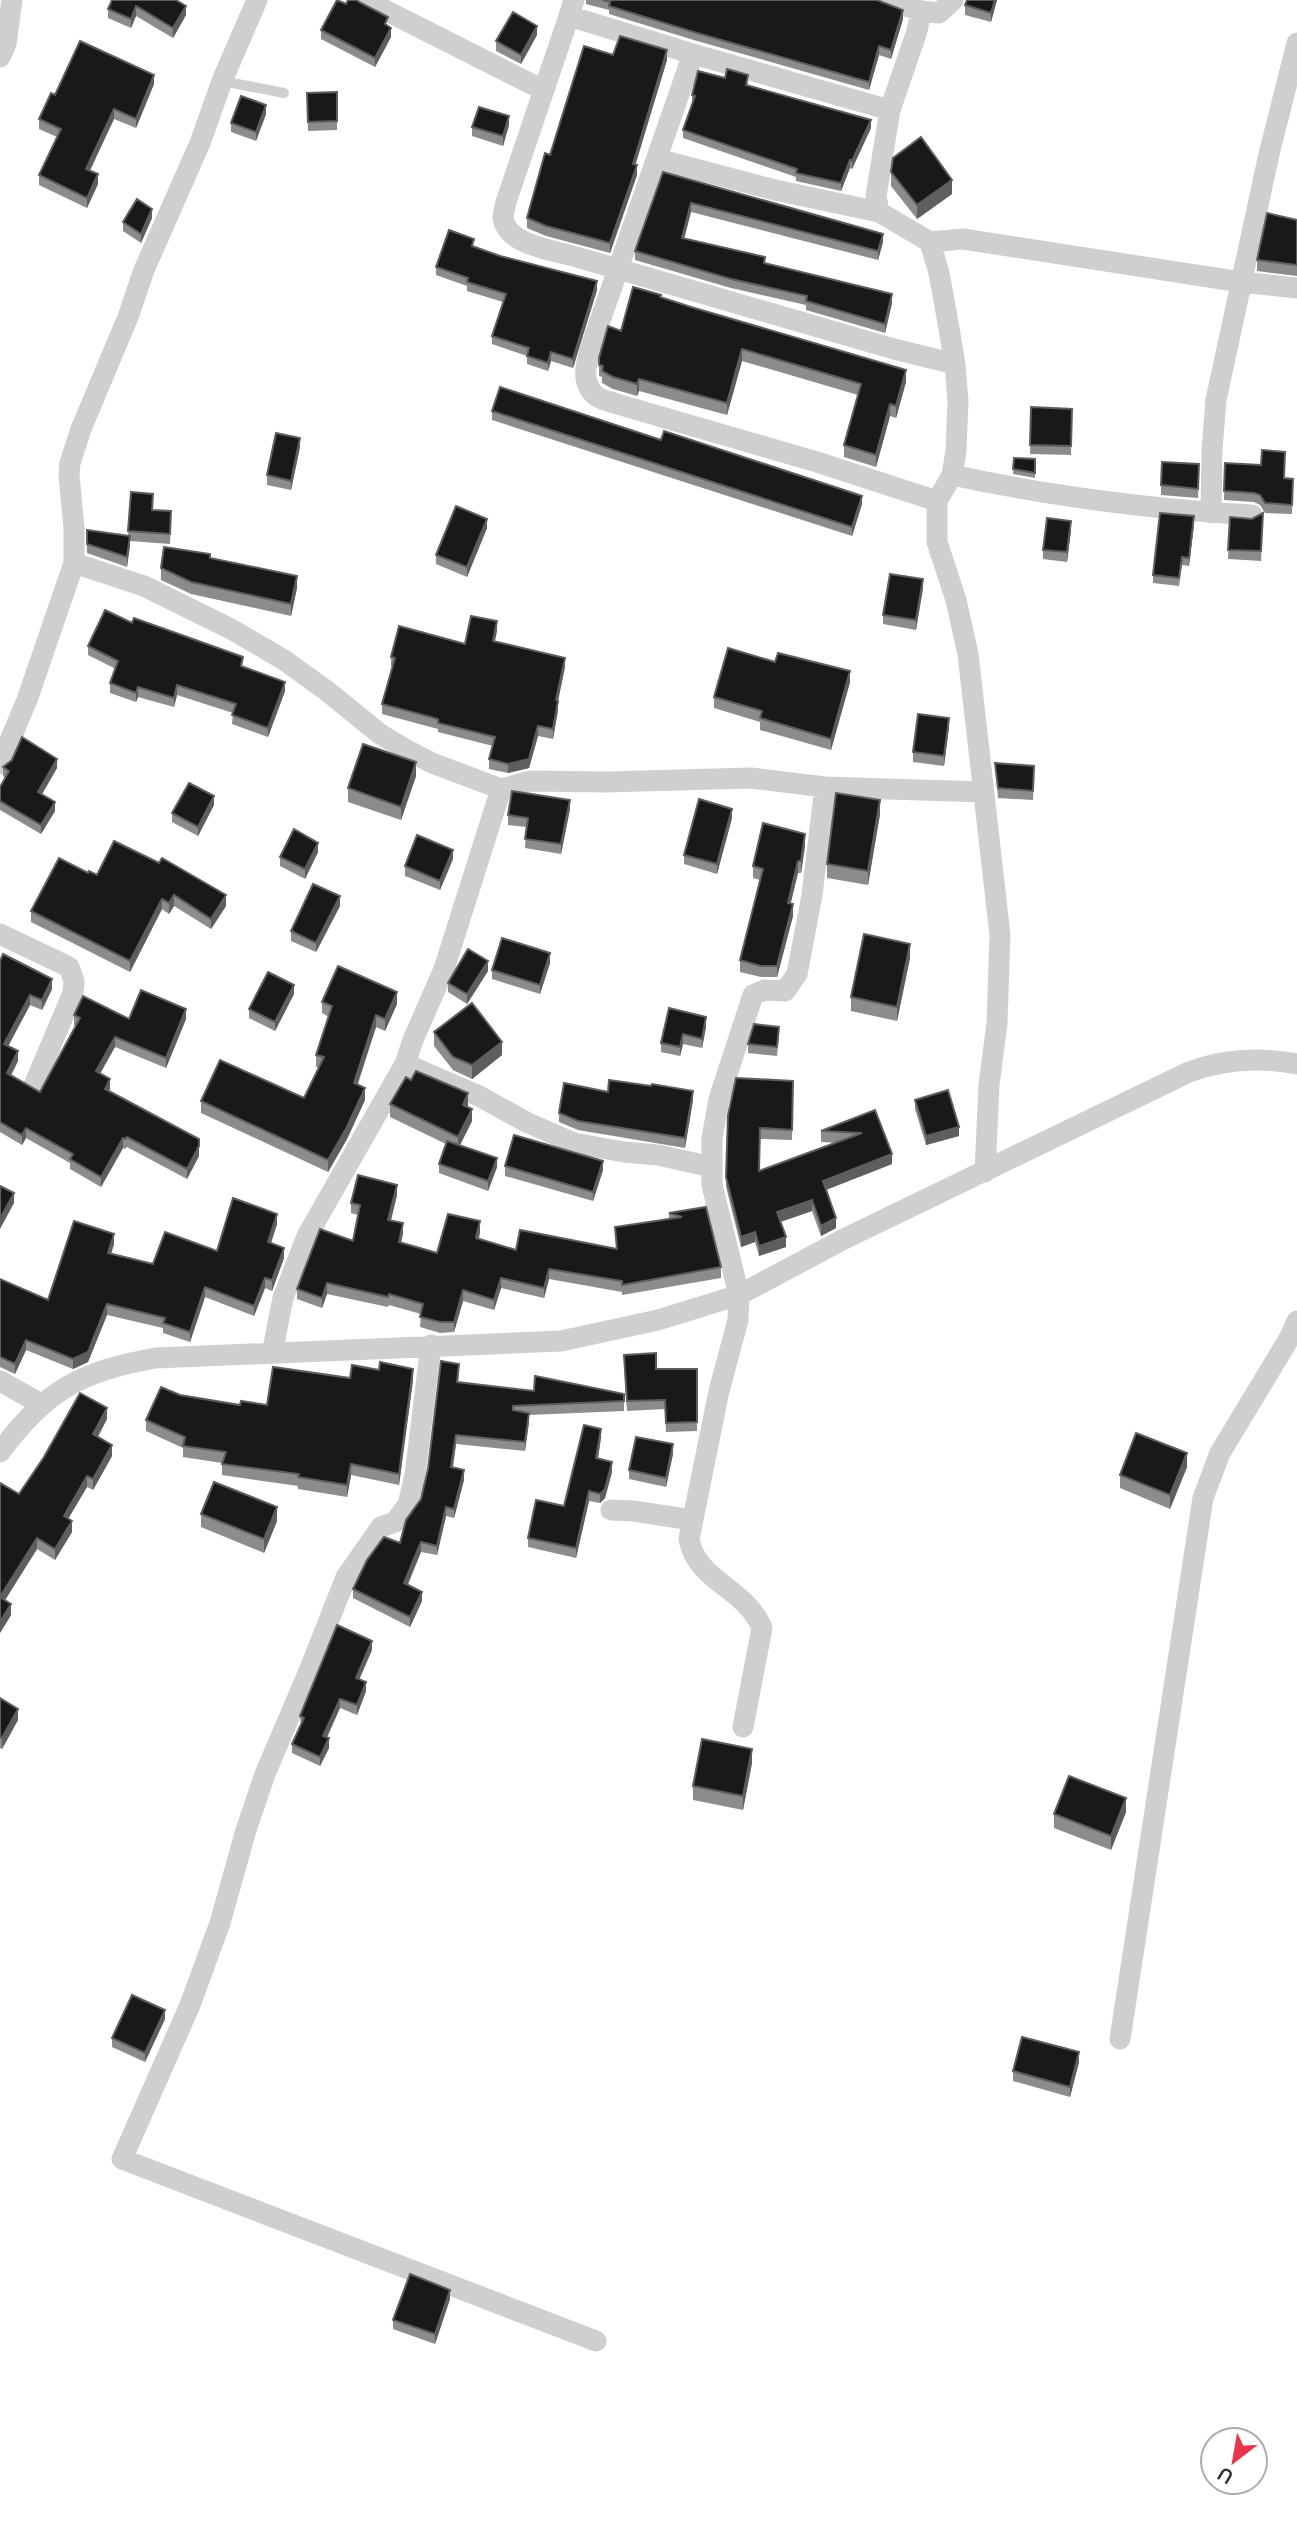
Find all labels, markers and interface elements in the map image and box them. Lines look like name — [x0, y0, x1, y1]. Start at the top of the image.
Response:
north arrow — [1199, 2426, 1269, 2496]
text: U — [1213, 2463, 1237, 2489]

